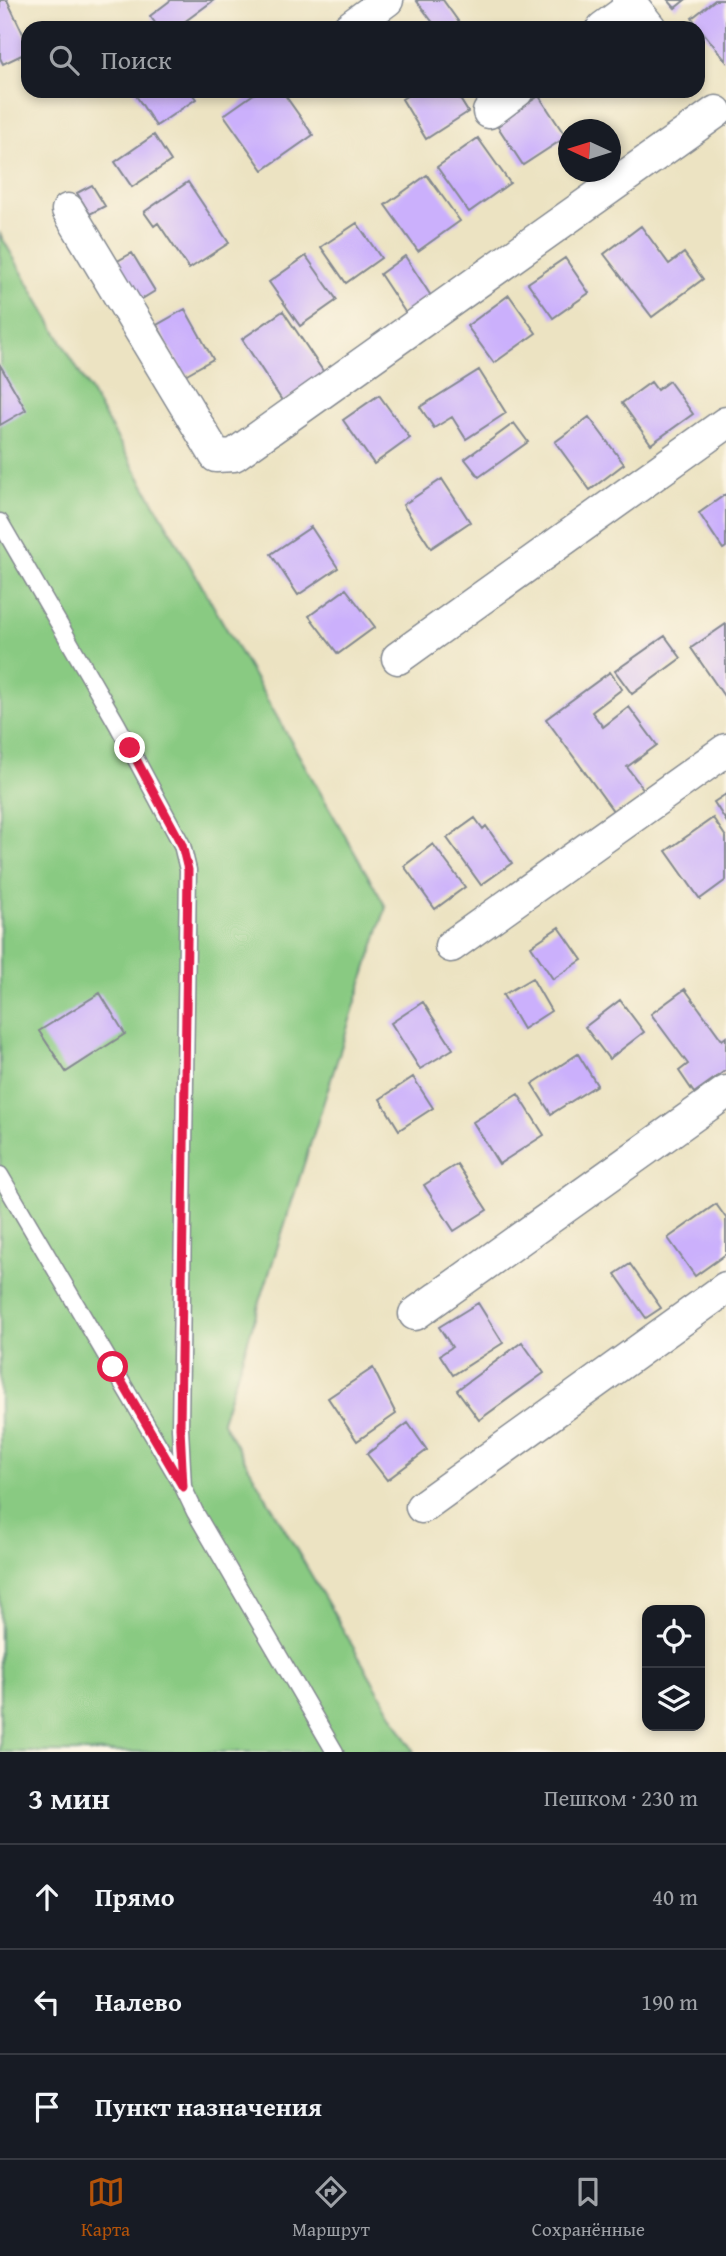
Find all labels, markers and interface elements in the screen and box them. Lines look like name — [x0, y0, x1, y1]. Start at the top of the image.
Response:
search box — [21, 21, 705, 98]
text: Поиск — [101, 40, 172, 79]
icon: search — [45, 41, 83, 79]
north arrow — [558, 119, 621, 182]
route end — [114, 732, 145, 763]
route start — [97, 1351, 128, 1382]
map controls — [642, 1605, 705, 1731]
button: locate — [642, 1605, 705, 1668]
button: layers — [642, 1668, 705, 1731]
text: 3 мин — [28, 1776, 110, 1820]
text: Пешком · 230 m — [544, 1781, 698, 1814]
text: Прямо — [95, 1877, 175, 1916]
icon: ahead — [28, 1878, 66, 1916]
text: 40 m — [652, 1880, 698, 1913]
text: Налево — [95, 1982, 182, 2021]
icon: left — [28, 1983, 66, 2021]
text: 190 m — [641, 1985, 698, 2018]
text: Пункт назначения — [95, 2087, 322, 2126]
icon: arrive — [28, 2088, 66, 2126]
tab: Карта — [81, 2173, 130, 2243]
tab: Маршрут — [292, 2173, 370, 2243]
tab: Сохранённые — [532, 2173, 645, 2243]

